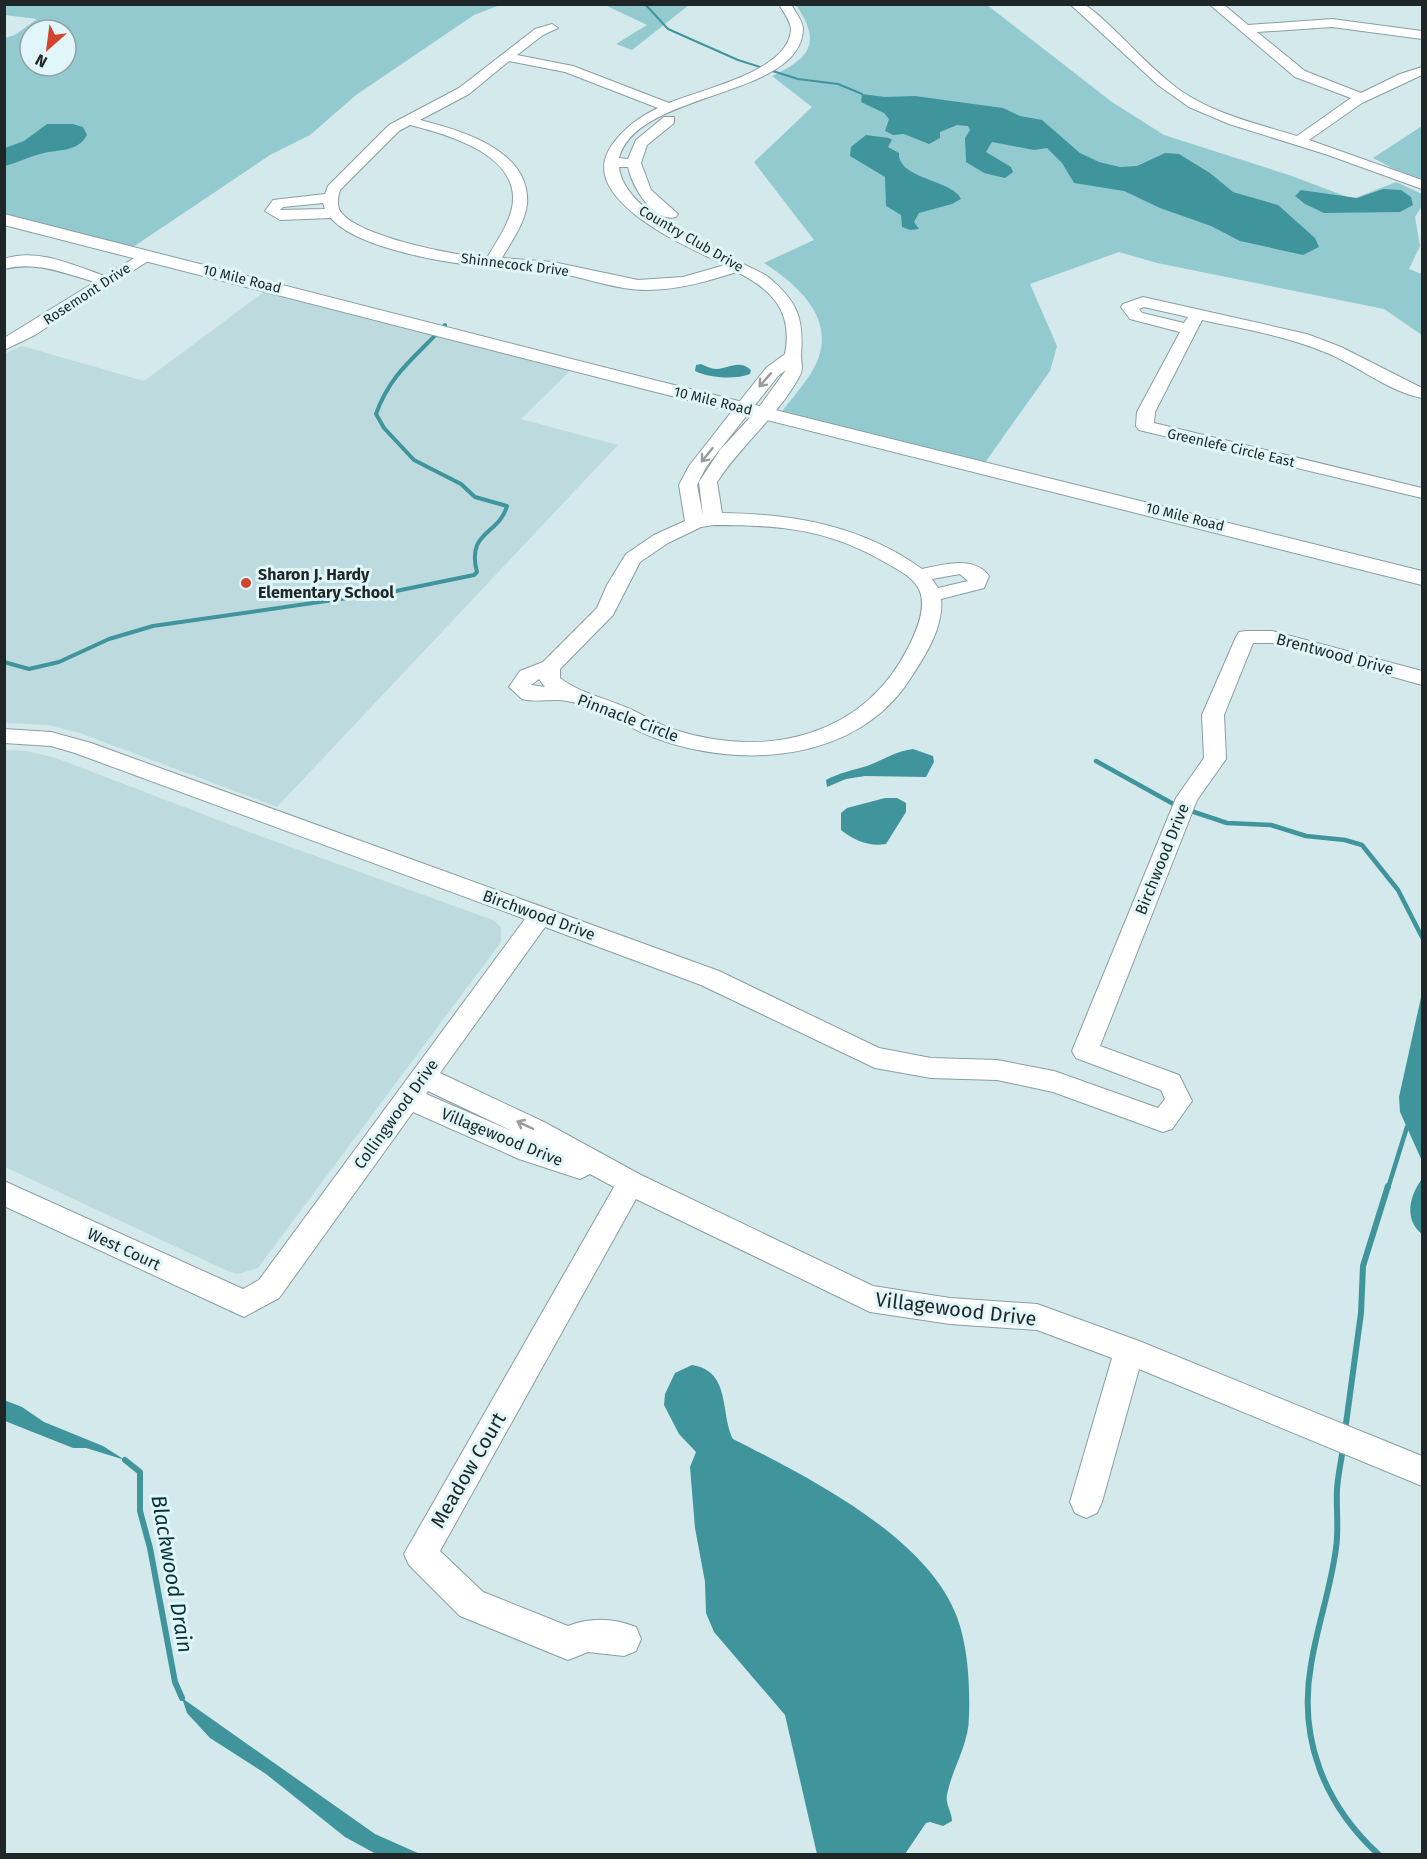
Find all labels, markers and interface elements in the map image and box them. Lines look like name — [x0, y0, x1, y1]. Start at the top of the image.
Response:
north arrow — [18, 18, 78, 78]
text: N — [32, 50, 50, 72]
street label: Country Club Drive — [636, 202, 746, 276]
street label: Shinnecock Drive — [460, 250, 570, 280]
street label: Rosemont Drive — [40, 259, 134, 329]
street label: 10 Mile Road — [201, 261, 283, 297]
one-way arrow — [758, 372, 772, 387]
street label: 10 Mile Road — [672, 383, 754, 419]
street label: Greenlefe Circle East — [1166, 425, 1297, 471]
one-way arrow — [700, 447, 713, 463]
street label: 10 Mile Road — [1144, 499, 1226, 535]
place label: Sharon J. Hardy Elementary School — [258, 565, 394, 602]
marker: Sharon J. Hardy Elementary School — [239, 576, 253, 590]
street label: Brentwood Drive — [1274, 629, 1396, 679]
street label: Pinnacle Circle — [575, 690, 681, 746]
street label: Birchwood Drive — [1131, 801, 1193, 917]
street label: Birchwood Drive — [480, 886, 598, 944]
street label: Collingwood Drive — [350, 1055, 442, 1173]
street label: Villagewood Drive — [438, 1104, 566, 1170]
one-way arrow — [516, 1118, 534, 1130]
street label: West Court — [84, 1224, 164, 1274]
street label: Villagewood Drive — [874, 1287, 1038, 1331]
street label: Meadow Court — [425, 1407, 511, 1532]
water label: Blackwood Drain — [145, 1493, 199, 1655]

